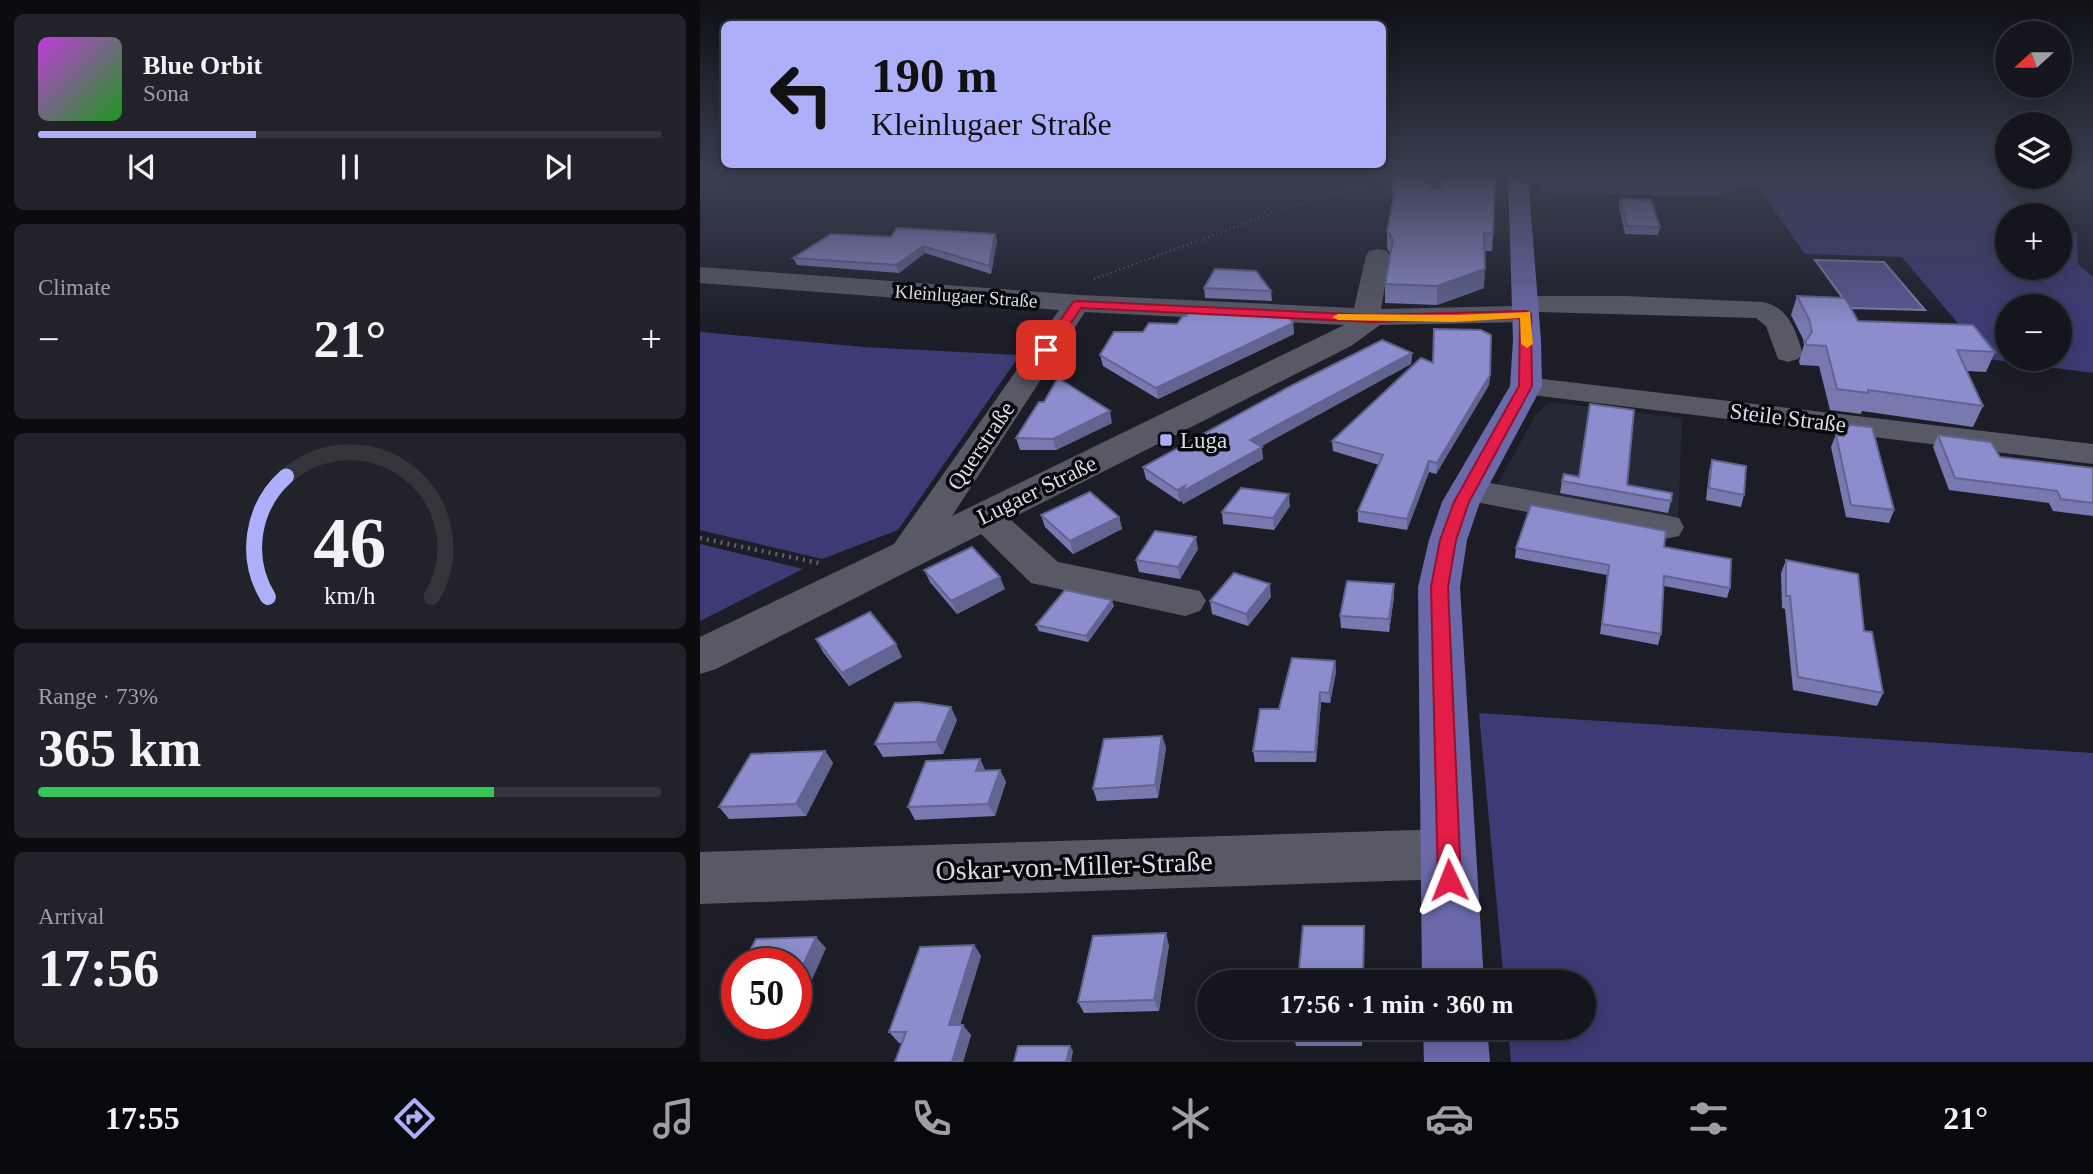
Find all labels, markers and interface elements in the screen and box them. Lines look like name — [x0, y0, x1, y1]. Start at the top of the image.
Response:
north arrow — [1995, 21, 2072, 98]
map controls — [1995, 21, 2072, 371]
text: 190 m — [871, 48, 998, 103]
icon: left — [756, 49, 847, 140]
text: Blue Orbit — [143, 51, 262, 80]
text: Sona — [143, 81, 189, 106]
text: Kleinlugaer Straße — [871, 106, 1112, 142]
button: layers — [1995, 112, 2072, 189]
icon: previous — [123, 148, 161, 186]
icon: pause — [331, 148, 369, 186]
icon: next — [539, 148, 577, 186]
button: + — [1995, 203, 2072, 280]
text: Climate — [38, 275, 111, 300]
street label: Kleinlugaer Straße — [894, 281, 1038, 311]
button: − — [1995, 294, 2072, 371]
text: 21° — [314, 311, 386, 368]
text: − — [38, 318, 59, 360]
text: + — [641, 318, 662, 360]
pin — [1016, 320, 1076, 380]
icon: arrive — [1027, 331, 1065, 369]
street label: Querstraße — [942, 397, 1020, 495]
street label: Steile Straße — [1728, 398, 1848, 438]
place label: Luga — [1180, 428, 1227, 453]
marker: Luga — [1158, 432, 1174, 448]
street label: Lugaer Straße — [973, 450, 1101, 530]
text: 46 — [314, 502, 386, 583]
text: km/h — [324, 582, 376, 609]
text: Range · 73% — [38, 684, 158, 709]
text: 365 km — [38, 720, 201, 777]
position arrow — [1412, 843, 1486, 917]
street label: Oskar-von-Miller-Straße — [935, 846, 1213, 886]
text: Arrival — [38, 904, 104, 929]
text: 17:56 — [38, 940, 159, 997]
speed limit sign: 50 — [721, 948, 812, 1039]
text: 17:56 · 1 min · 360 m — [1280, 990, 1514, 1019]
icon: directions — [390, 1094, 439, 1143]
icon: music — [649, 1094, 698, 1143]
icon: phone — [907, 1094, 956, 1143]
icon: climate — [1166, 1094, 1215, 1143]
icon: car — [1425, 1094, 1474, 1143]
icon: filters — [1684, 1094, 1733, 1143]
text: 17:55 — [105, 1100, 180, 1136]
text: 21° — [1943, 1100, 1988, 1136]

